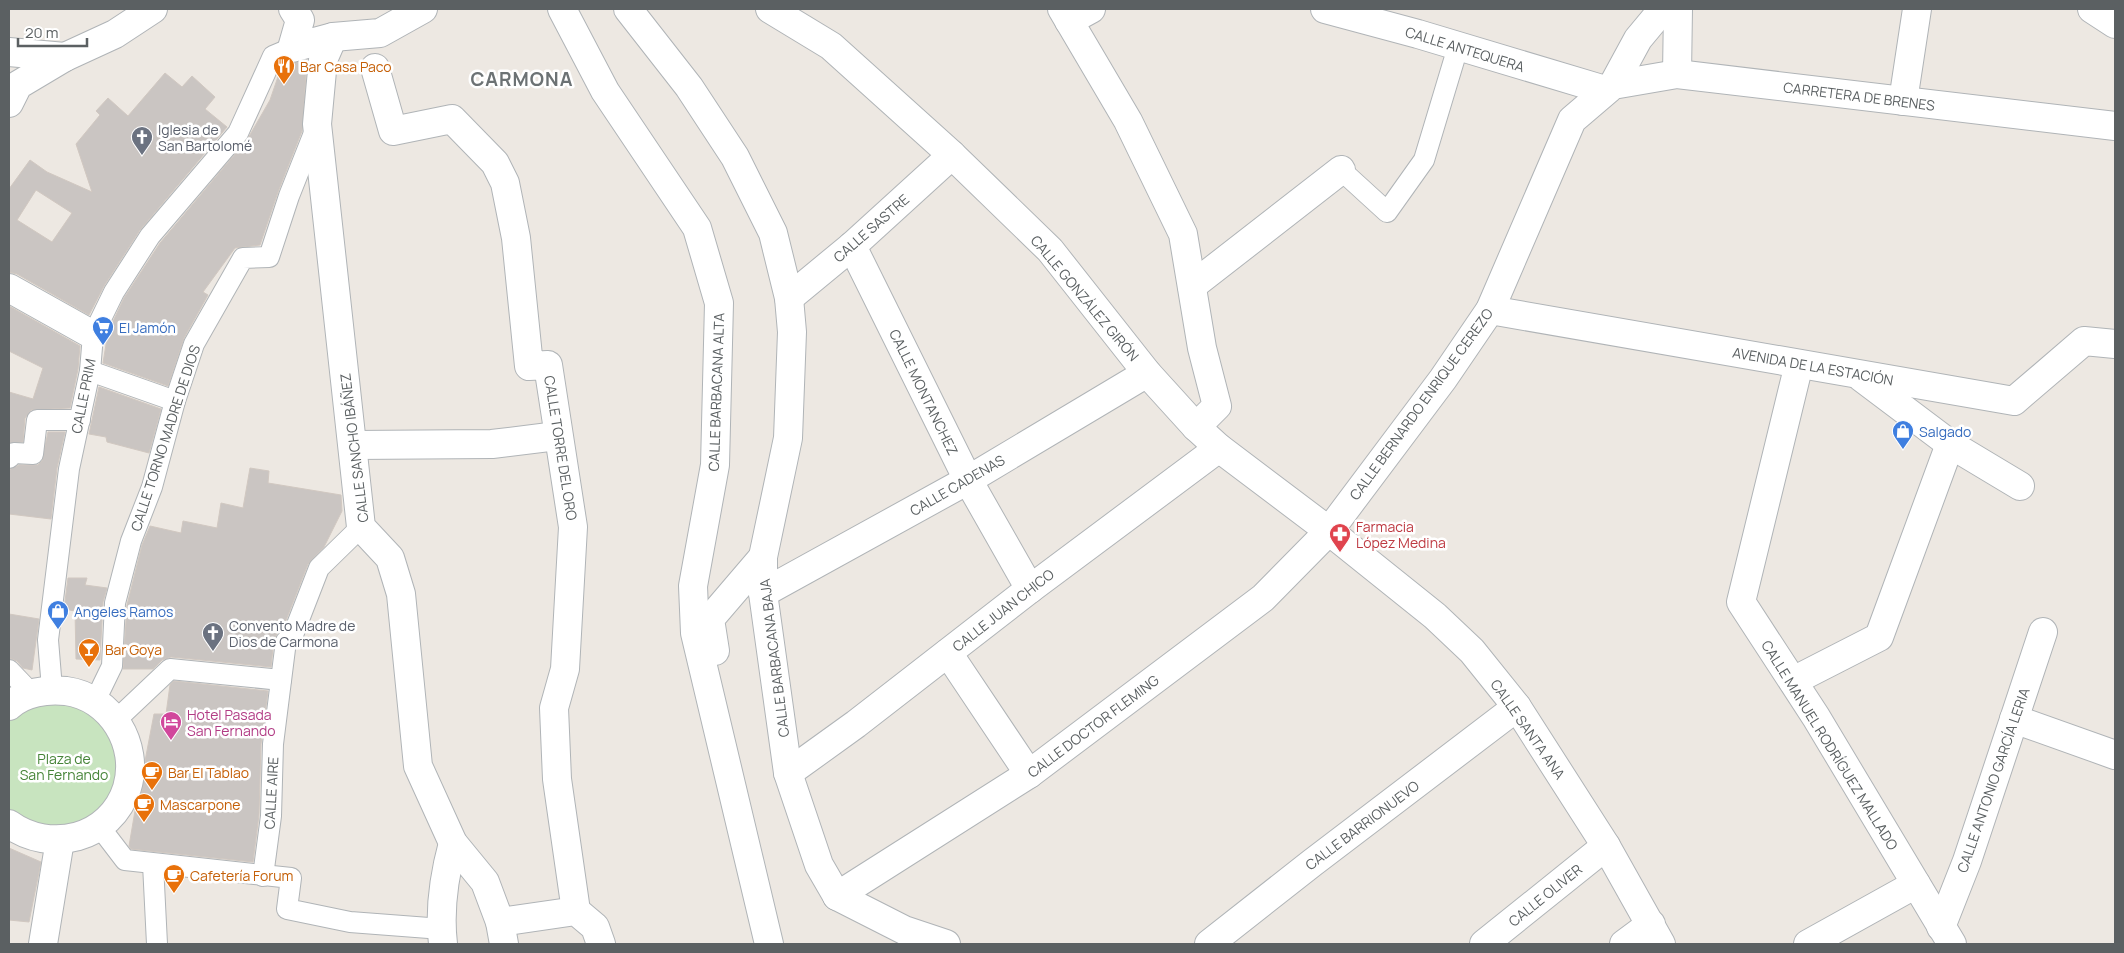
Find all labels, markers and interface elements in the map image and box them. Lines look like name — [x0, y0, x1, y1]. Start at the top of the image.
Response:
scale bar — [18, 15, 86, 47]
text: 20 m — [25, 22, 58, 43]
street label: CALLE ANTEQUERA — [1403, 22, 1527, 76]
restaurant icon: Bar Casa Paco — [272, 54, 296, 85]
place label: Bar Casa Paco — [300, 57, 392, 76]
district label: CARMONA — [471, 66, 573, 92]
street label: CARRETERA DE BRENES — [1782, 77, 1936, 115]
place label: Iglesia de San Bartolomé — [158, 120, 252, 155]
church icon: Iglesia de San Bartolomé — [130, 125, 154, 156]
street label: CALLE SASTRE — [829, 190, 913, 266]
street label: CALLE GONZÁLEZ GIRÓN — [1027, 231, 1143, 365]
street label: CALLE BERNARDO ENRIQUE CEREZO — [1345, 304, 1497, 504]
street label: CALLE BARBACANA ALTA — [704, 312, 728, 472]
supermarket icon: El Jamón — [91, 315, 115, 346]
place label: El Jamón — [119, 318, 176, 337]
street label: CALLE MONTANCHEZ — [885, 326, 963, 458]
street label: CALLE TORNO MADRE DE DIOS — [126, 342, 204, 534]
street label: AVENIDA DE LA ESTACIÓN — [1731, 343, 1895, 389]
street label: CALLE PRIM — [66, 357, 100, 435]
street label: CALLE SANCHO IBÁÑEZ — [335, 372, 373, 524]
street label: CALLE TORRE DEL ORO — [540, 374, 582, 522]
shop icon: Salgado — [1891, 419, 1915, 450]
place label: Salgado — [1919, 422, 1971, 441]
street label: CALLE CADENAS — [906, 450, 1008, 520]
place label: Farmacia López Medina — [1356, 517, 1446, 552]
pharmacy icon: Farmacia López Medina — [1328, 522, 1352, 553]
street label: CALLE JUAN CHICO — [948, 564, 1058, 656]
street label: CALLE BARBACANA BAJA — [755, 578, 793, 738]
shop icon: Angeles Ramos — [46, 599, 70, 630]
place label: Angeles Ramos — [74, 602, 173, 621]
place label: Convento Madre de Dios de Carmona — [229, 616, 355, 651]
church icon: Convento Madre de Dios de Carmona — [201, 621, 225, 652]
bar icon: Bar Goya — [77, 637, 101, 668]
street label: CALLE MANUEL RODRÍGUEZ MALLADO — [1757, 637, 1903, 853]
place label: Bar Goya — [105, 640, 162, 659]
street label: CALLE DOCTOR FLEMING — [1023, 670, 1163, 782]
street label: CALLE SANTA ANA — [1486, 675, 1570, 783]
street label: CALLE ANTONIO GARCÍA LERIA — [1952, 685, 2034, 875]
place label: Hotel Pasada San Fernando — [187, 705, 276, 740]
hotel icon: Hotel Pasada San Fernando — [159, 710, 183, 741]
park label: Plaza de San Fernando — [20, 749, 108, 784]
street label: CALLE AIRE — [260, 756, 282, 830]
cafe icon: Bar El Tablao — [140, 760, 164, 791]
place label: Bar El Tablao — [168, 763, 249, 782]
street label: CALLE BARRIONUEVO — [1301, 776, 1423, 874]
cafe icon: Mascarpone — [132, 792, 156, 823]
place label: Mascarpone — [160, 795, 240, 814]
street label: CALLE OLIVER — [1504, 859, 1586, 931]
cafe icon: Cafetería Forum — [162, 863, 186, 894]
place label: Cafetería Forum — [190, 866, 294, 885]

